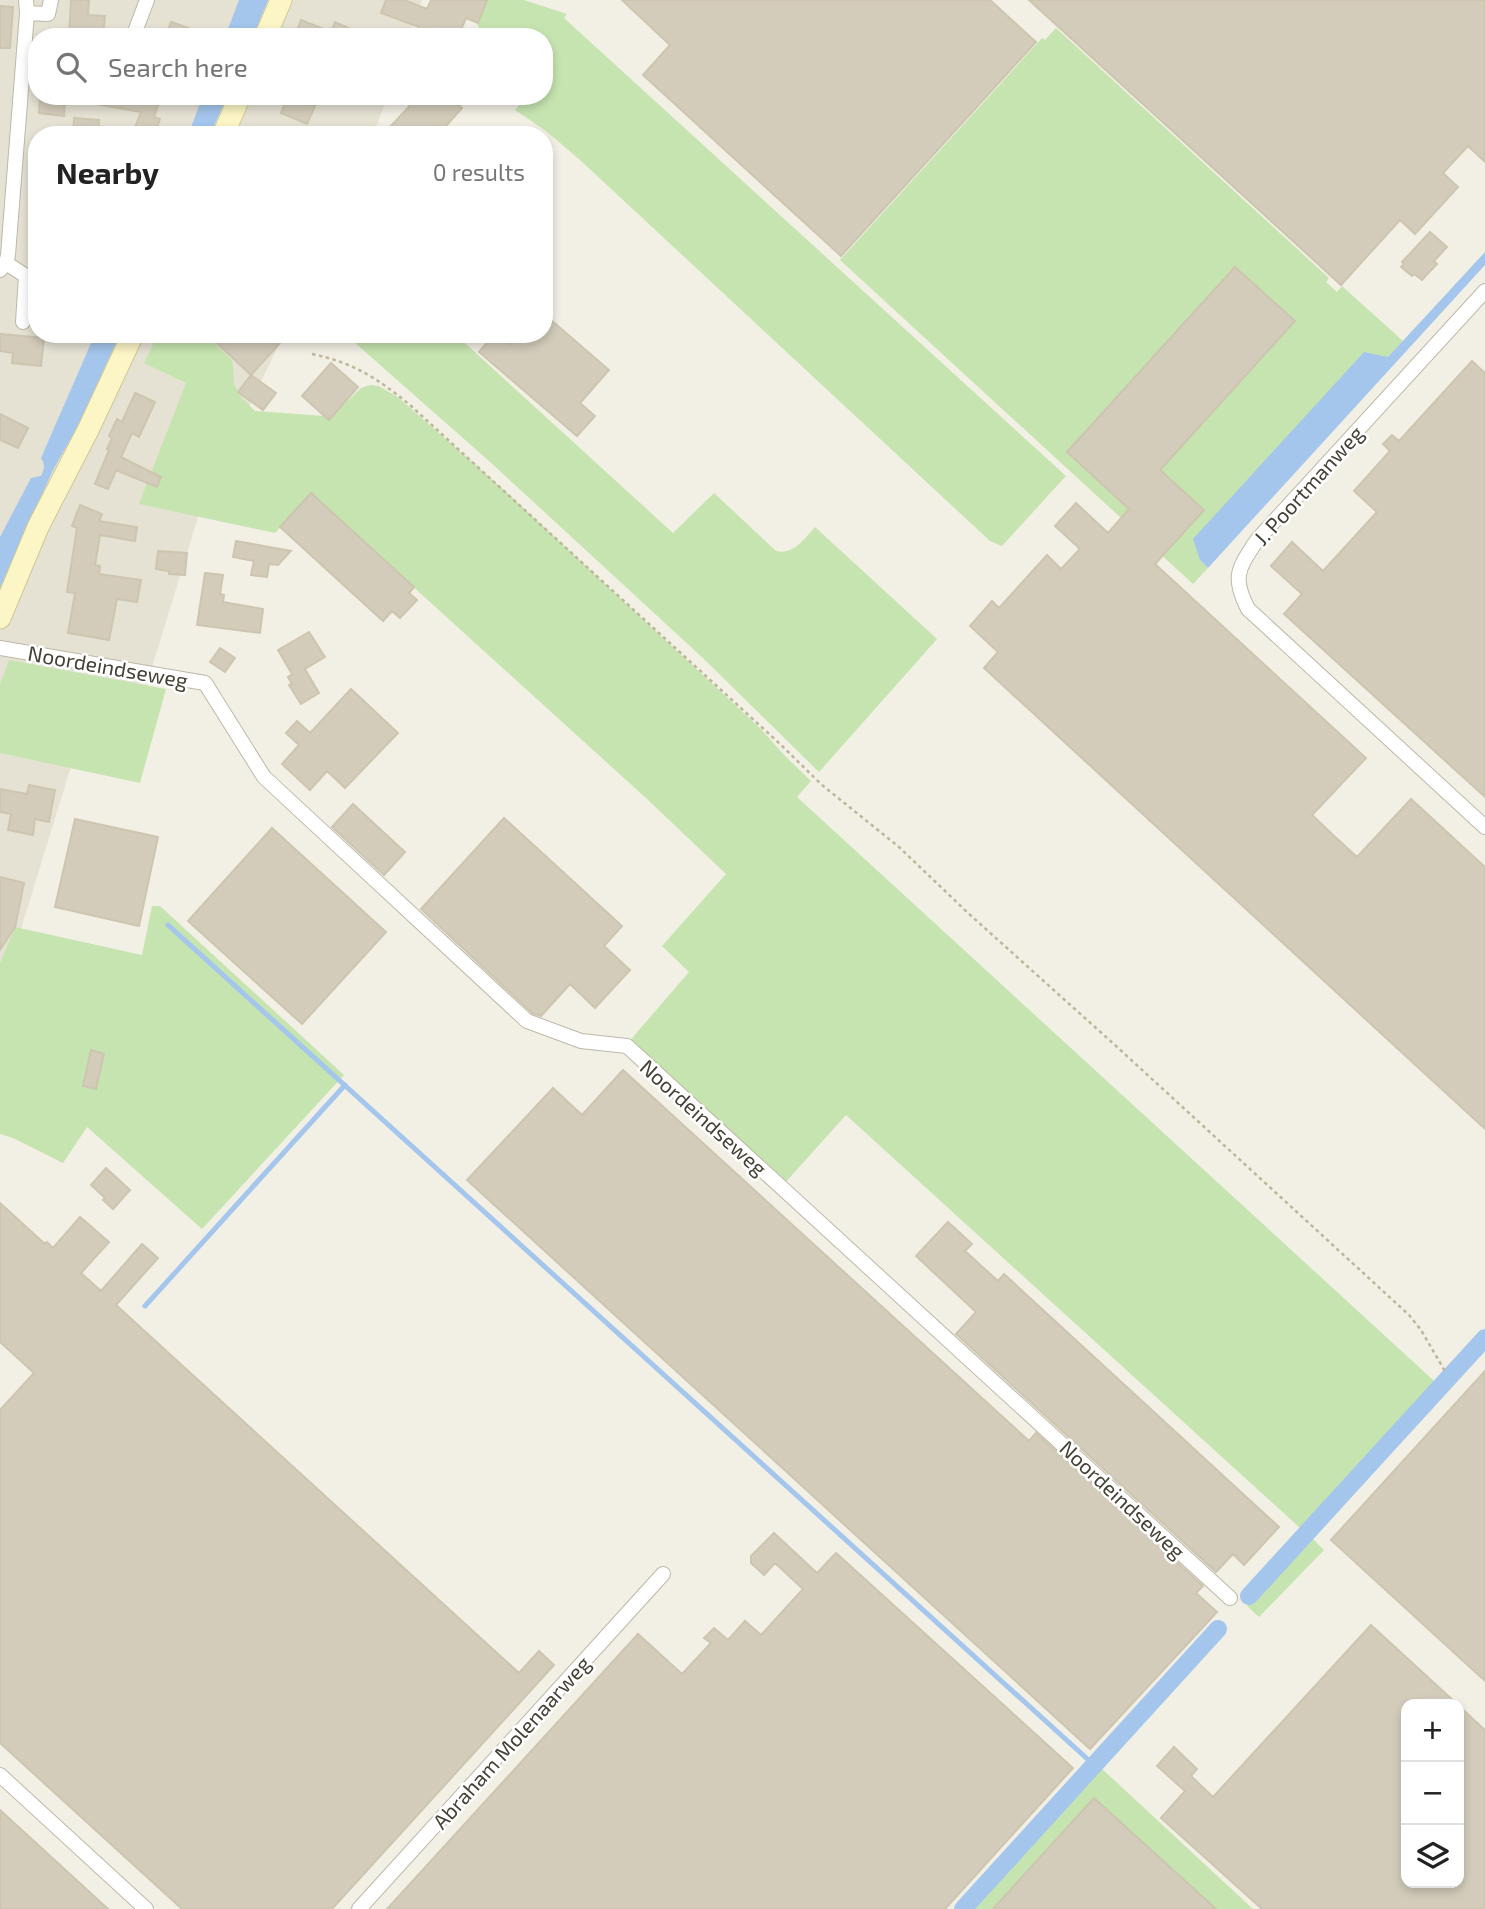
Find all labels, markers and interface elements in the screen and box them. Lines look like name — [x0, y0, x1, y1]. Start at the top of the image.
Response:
search box — [28, 28, 553, 105]
icon: search — [52, 48, 90, 86]
text: Search here — [108, 51, 248, 82]
text: Nearby — [56, 154, 159, 190]
text: 0 results — [433, 158, 525, 186]
street label: J. Poortmanweg — [1248, 420, 1368, 550]
street label: Noordeindseweg — [26, 640, 190, 692]
street label: Noordeindseweg — [636, 1054, 773, 1181]
street label: Noordeindseweg — [1055, 1435, 1191, 1564]
street label: Abraham Molenaarweg — [427, 1650, 595, 1833]
map controls — [1401, 1699, 1464, 1888]
button: + — [1401, 1699, 1464, 1762]
button: − — [1401, 1762, 1464, 1825]
button: layers — [1401, 1825, 1464, 1888]

